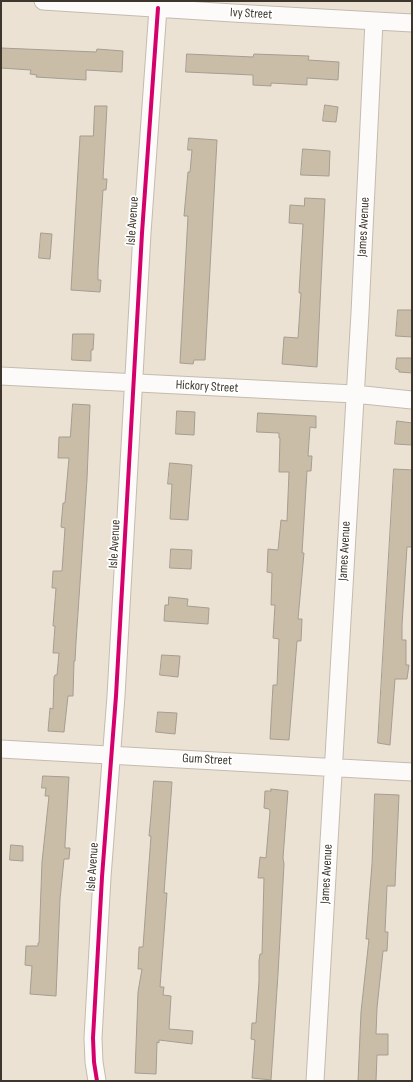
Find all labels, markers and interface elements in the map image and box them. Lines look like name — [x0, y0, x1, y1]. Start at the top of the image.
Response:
street label: Ivy Street — [230, 5, 272, 23]
street label: Isle Avenue — [124, 196, 142, 246]
street label: James Avenue — [355, 197, 373, 257]
street label: Hickory Street — [175, 378, 239, 396]
street label: Isle Avenue — [106, 519, 124, 569]
street label: James Avenue — [336, 521, 354, 581]
street label: Gum Street — [182, 751, 232, 769]
street label: Isle Avenue — [84, 842, 102, 892]
street label: James Avenue — [318, 844, 336, 904]

